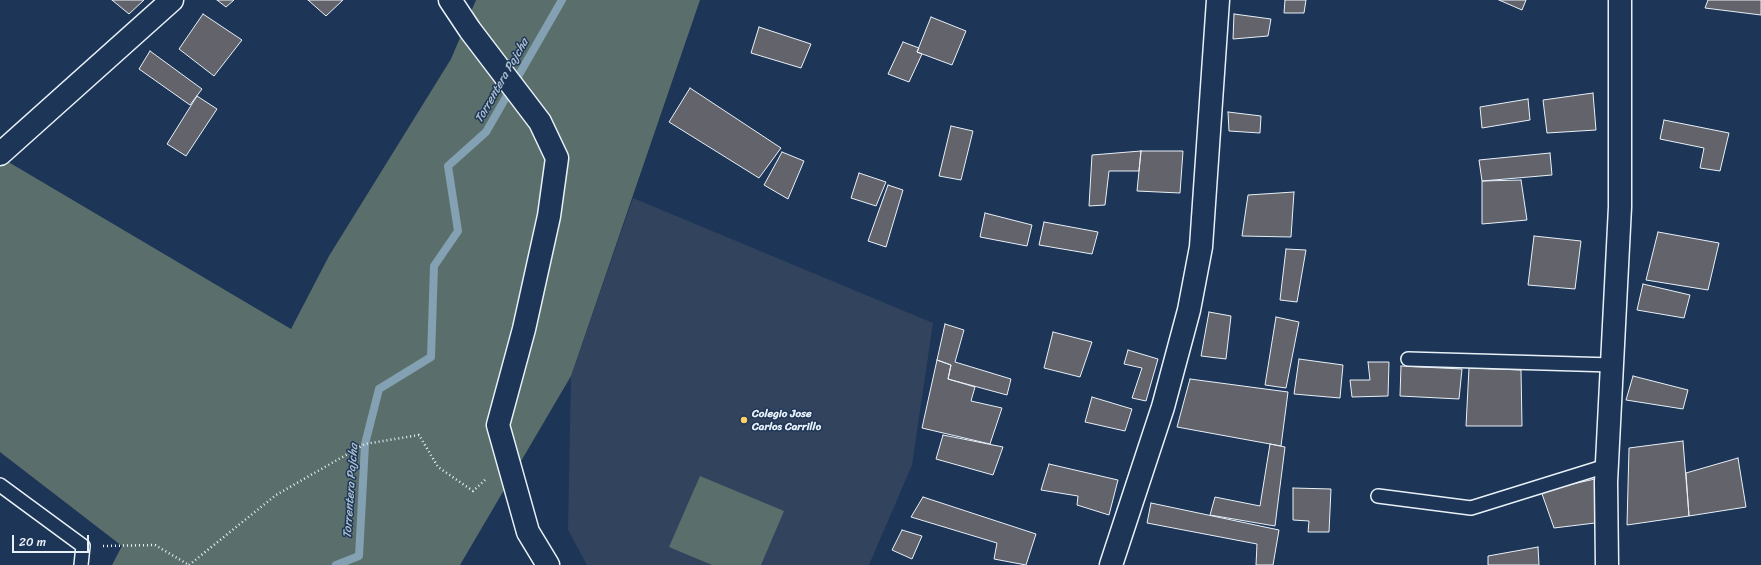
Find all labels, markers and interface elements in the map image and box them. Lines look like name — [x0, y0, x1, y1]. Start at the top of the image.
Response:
water label: Torrentera Pajcha — [472, 36, 532, 126]
place label: Colegio Jose Carlos Carrillo — [752, 407, 821, 433]
marker: Colegio Jose Carlos Carrillo — [739, 415, 749, 425]
water label: Torrentera Pajcha — [341, 443, 361, 539]
scale bar — [14, 527, 91, 553]
text: 20 m — [19, 531, 46, 553]

